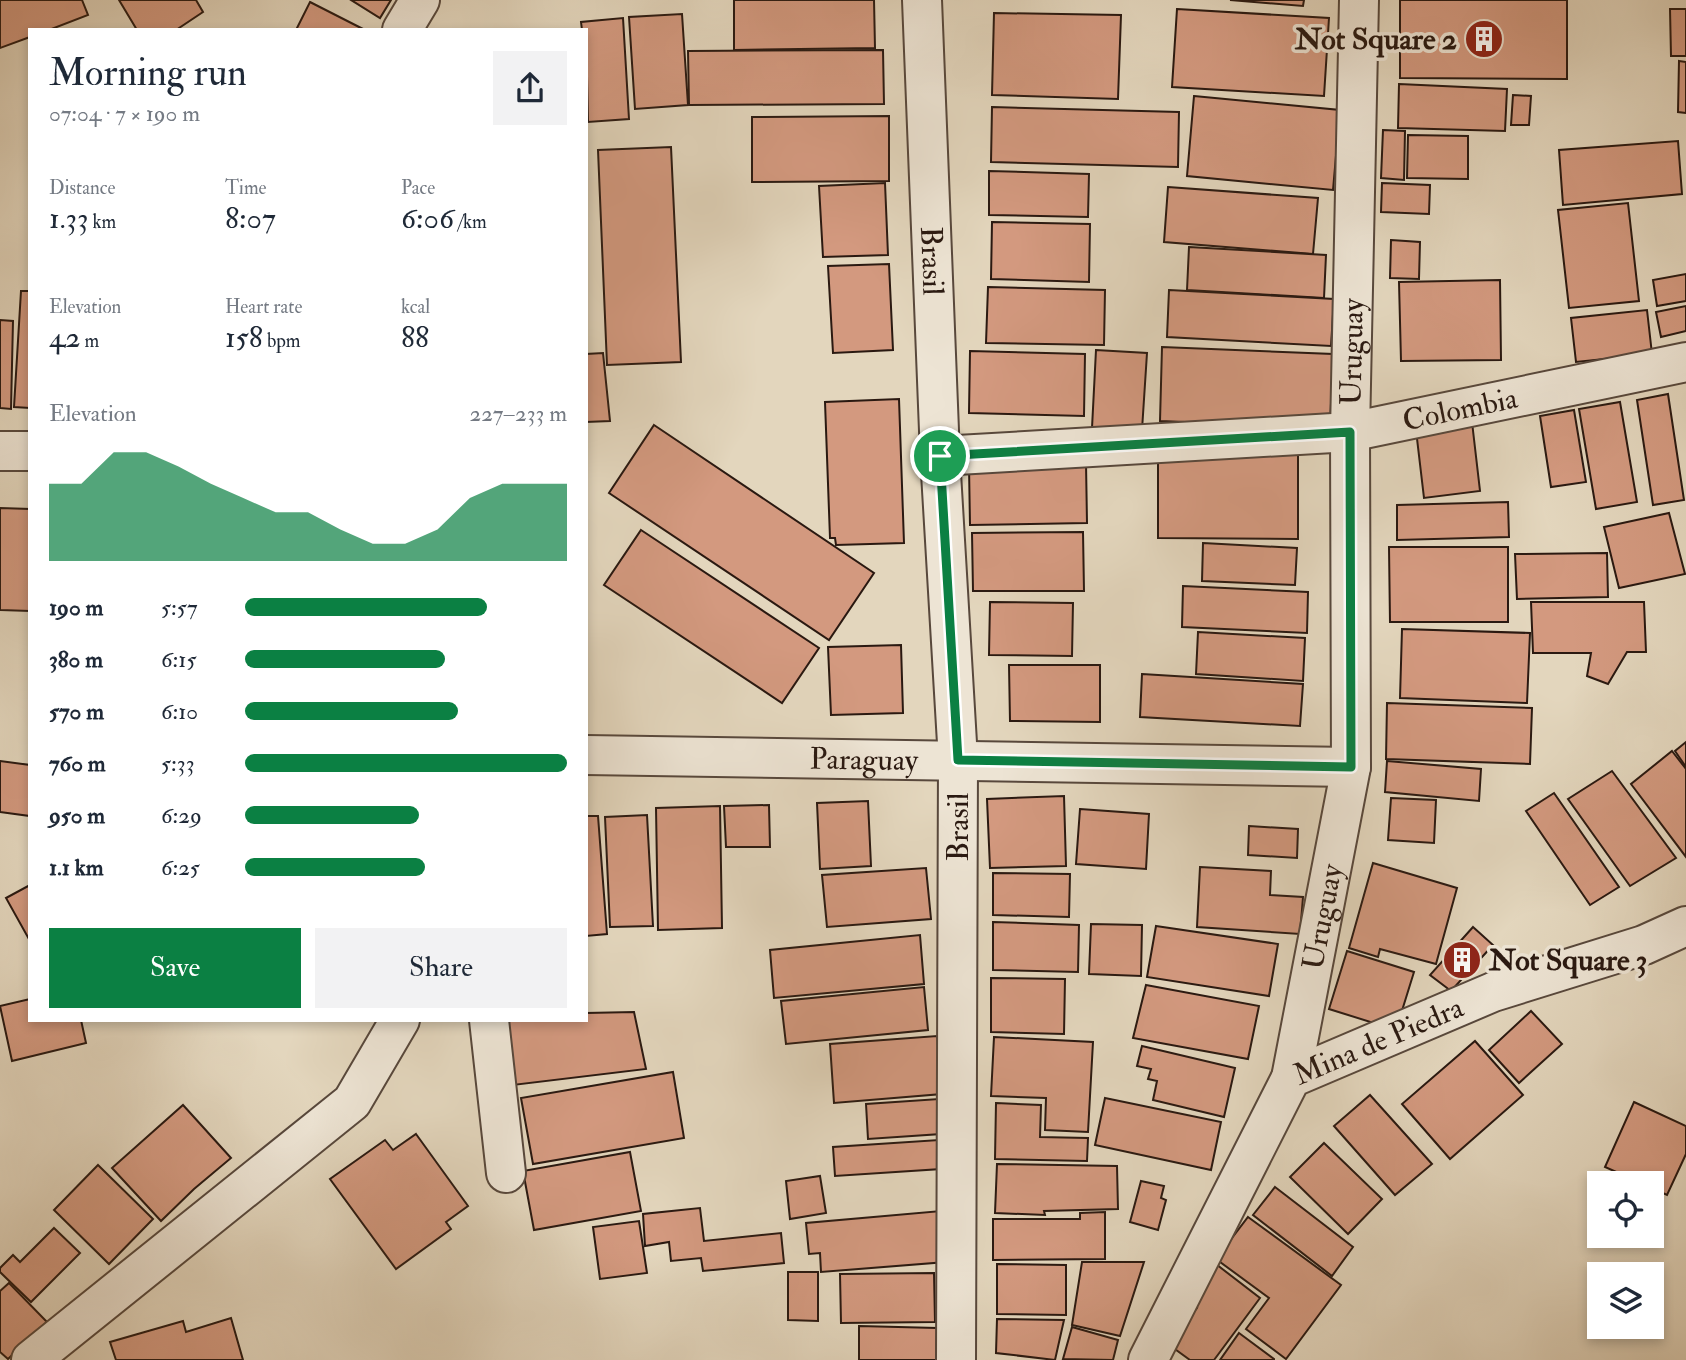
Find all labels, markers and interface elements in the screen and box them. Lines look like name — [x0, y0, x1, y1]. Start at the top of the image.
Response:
building icon: Not Square 2 — [1463, 18, 1505, 60]
place label: Not Square 2 — [1294, 21, 1457, 58]
text: Morning run — [49, 49, 247, 97]
button: share — [493, 51, 567, 125]
text: 07:04 · 7 × 190 m — [49, 99, 200, 128]
text: Distance — [49, 176, 115, 200]
text: Time — [225, 176, 267, 200]
text: Pace — [401, 176, 435, 200]
text: 1.33 — [49, 200, 89, 237]
text: 8:07 — [225, 200, 276, 237]
text: 6:06 — [401, 200, 454, 237]
text: km — [89, 210, 116, 234]
text: /km — [454, 210, 487, 234]
street label: Brasil — [912, 226, 952, 296]
text: Elevation — [49, 295, 121, 319]
text: Heart rate — [225, 295, 302, 319]
text: kcal — [401, 295, 430, 319]
street label: Uruguay — [1332, 297, 1371, 406]
text: 42 — [49, 319, 80, 356]
text: 158 — [225, 319, 263, 356]
text: 88 — [401, 319, 429, 356]
text: m — [80, 329, 99, 353]
text: bpm — [263, 329, 301, 353]
street label: Colombia — [1399, 379, 1521, 439]
text: Elevation — [49, 399, 137, 428]
text: 227–233 m — [470, 399, 567, 428]
pin — [910, 426, 970, 486]
icon: arrive — [921, 437, 959, 475]
text: 190 m — [49, 593, 103, 622]
text: 5:57 — [161, 593, 197, 622]
text: 380 m — [49, 645, 103, 674]
text: 6:15 — [161, 645, 197, 674]
text: 570 m — [49, 697, 104, 726]
text: 6:10 — [161, 697, 198, 726]
street label: Paraguay — [809, 740, 919, 779]
text: 760 m — [49, 749, 106, 778]
text: 5:33 — [161, 749, 194, 778]
street label: Brasil — [940, 792, 977, 861]
text: 950 m — [49, 801, 105, 830]
text: 6:29 — [161, 801, 202, 830]
text: 1.1 km — [49, 853, 104, 882]
text: 6:25 — [161, 853, 200, 882]
street label: Uruguay — [1294, 860, 1351, 973]
button: Save — [49, 928, 301, 1008]
button: Share — [315, 928, 567, 1008]
building icon: Not Square 3 — [1441, 939, 1483, 981]
place label: Not Square 3 — [1488, 942, 1647, 979]
street label: Mina de Piedra — [1288, 988, 1469, 1093]
map controls — [1587, 1171, 1664, 1339]
button: locate — [1587, 1171, 1664, 1248]
button: layers — [1587, 1262, 1664, 1339]

